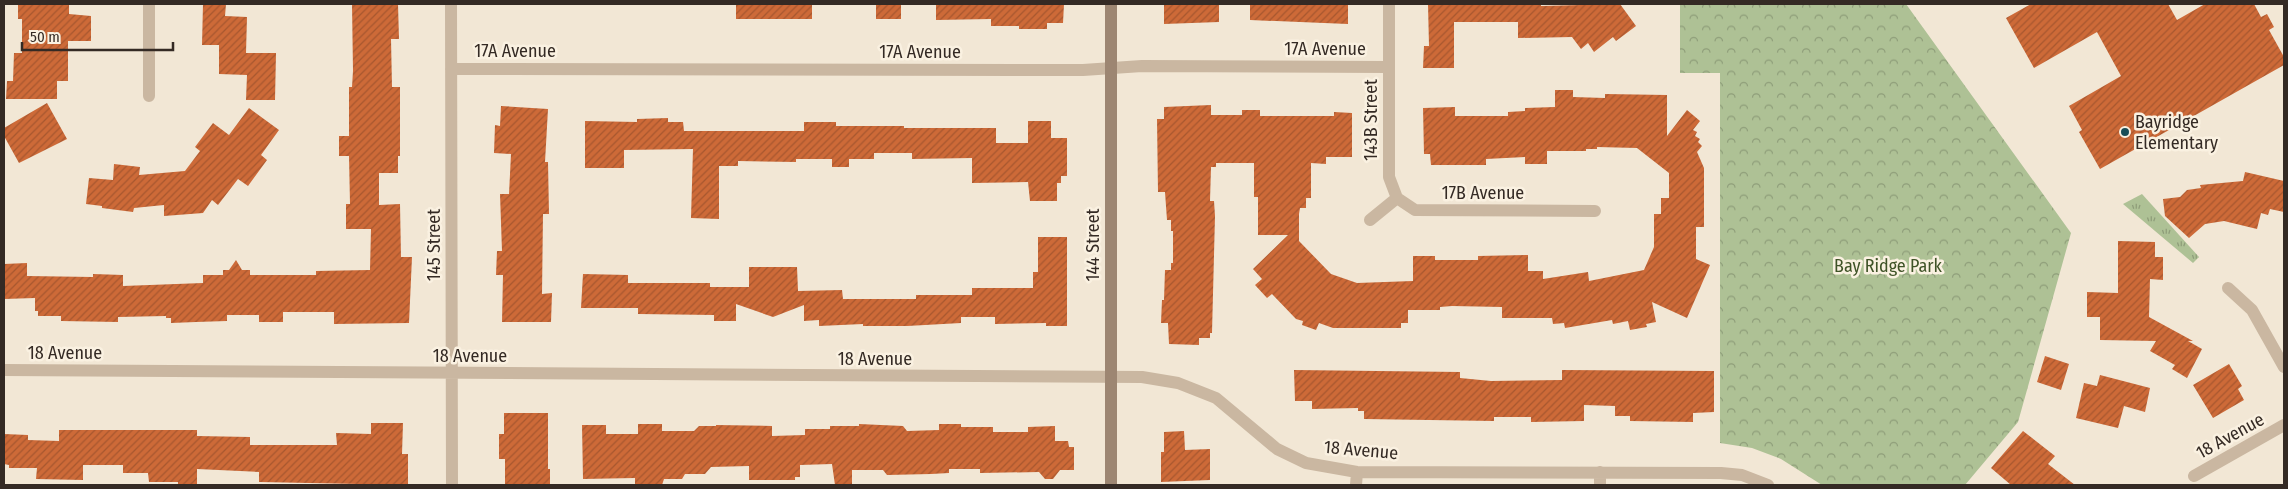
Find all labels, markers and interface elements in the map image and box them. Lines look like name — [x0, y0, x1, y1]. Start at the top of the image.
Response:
scale bar — [22, 20, 174, 52]
text: 50 m — [30, 28, 60, 46]
street label: 17A Avenue — [1284, 38, 1366, 60]
street label: 17A Avenue — [474, 40, 556, 62]
street label: 17A Avenue — [879, 41, 961, 63]
street label: 143B Street — [1360, 79, 1382, 161]
place label: Bayridge Elementary — [2135, 111, 2218, 154]
marker: Bayridge Elementary — [2119, 126, 2131, 138]
street label: 17B Avenue — [1442, 182, 1524, 204]
street label: 144 Street — [1082, 208, 1104, 281]
street label: 145 Street — [423, 209, 445, 281]
park label: Bay Ridge Park — [1834, 255, 1943, 277]
street label: 18 Avenue — [28, 342, 102, 364]
street label: 18 Avenue — [433, 345, 507, 367]
street label: 18 Avenue — [838, 348, 912, 370]
street label: 18 Avenue — [2192, 408, 2268, 464]
street label: 18 Avenue — [1323, 436, 1399, 464]

